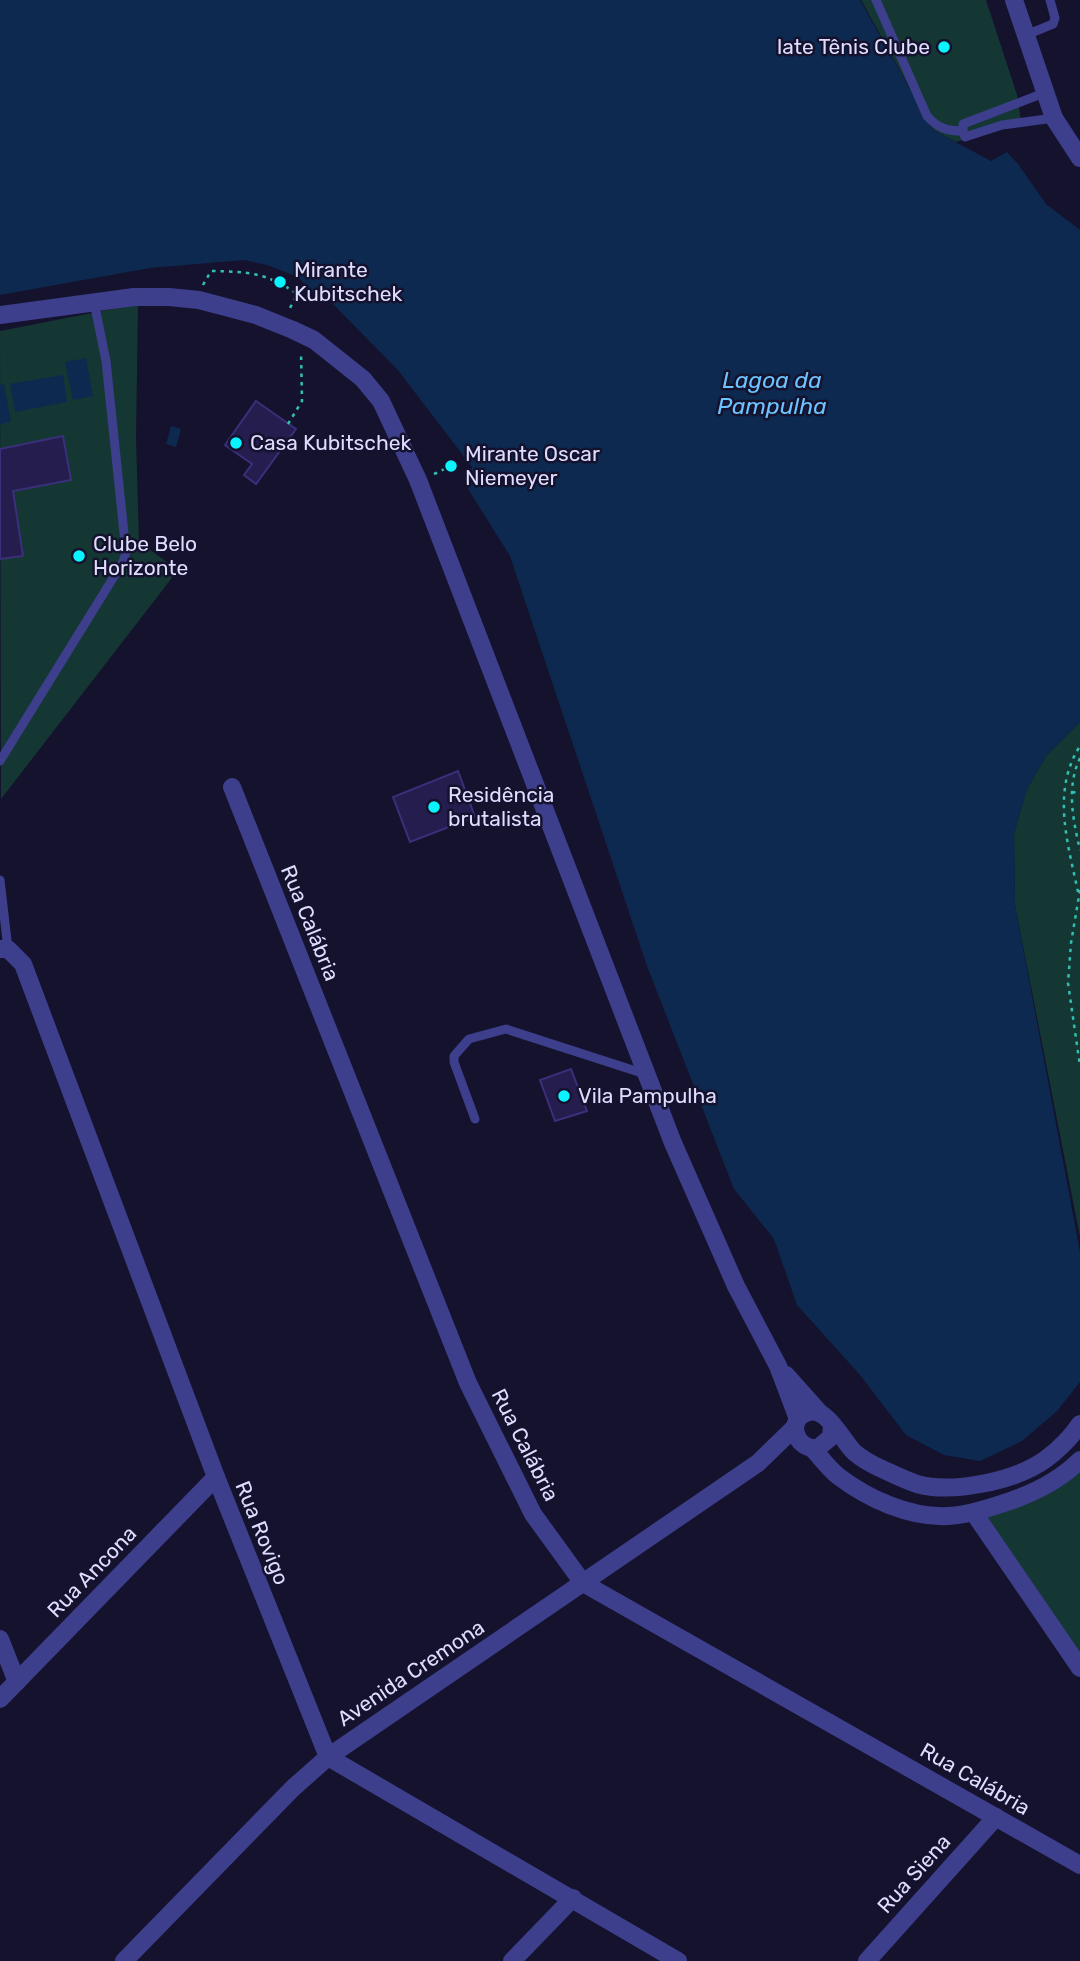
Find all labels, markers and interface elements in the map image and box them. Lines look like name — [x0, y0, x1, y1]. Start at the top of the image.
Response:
place label: Iate Tênis Clube — [777, 34, 930, 59]
marker: Iate Tênis Clube — [936, 39, 952, 55]
place label: Mirante Kubitschek — [294, 257, 402, 306]
marker: Mirante Kubitschek — [272, 274, 288, 290]
water label: Lagoa da Pampulha — [717, 366, 827, 420]
place label: Casa Kubitschek — [250, 430, 411, 455]
marker: Casa Kubitschek — [228, 435, 244, 451]
place label: Mirante Oscar Niemeyer — [465, 441, 600, 490]
marker: Mirante Oscar Niemeyer — [443, 458, 459, 474]
place label: Clube Belo Horizonte — [93, 531, 197, 580]
marker: Clube Belo Horizonte — [71, 548, 87, 564]
place label: Residência brutalista — [448, 782, 554, 831]
marker: Residência brutalista — [426, 799, 442, 815]
street label: Rua Calábria — [276, 861, 345, 984]
place label: Vila Pampulha — [578, 1083, 717, 1108]
marker: Vila Pampulha — [556, 1088, 572, 1104]
street label: Rua Calábria — [486, 1384, 564, 1505]
street label: Rua Rovigo — [230, 1477, 295, 1588]
street label: Rua Ancona — [42, 1521, 141, 1623]
street label: Avenida Cremona — [332, 1614, 489, 1731]
street label: Rua Calábria — [916, 1737, 1035, 1820]
street label: Rua Siena — [872, 1829, 955, 1918]

